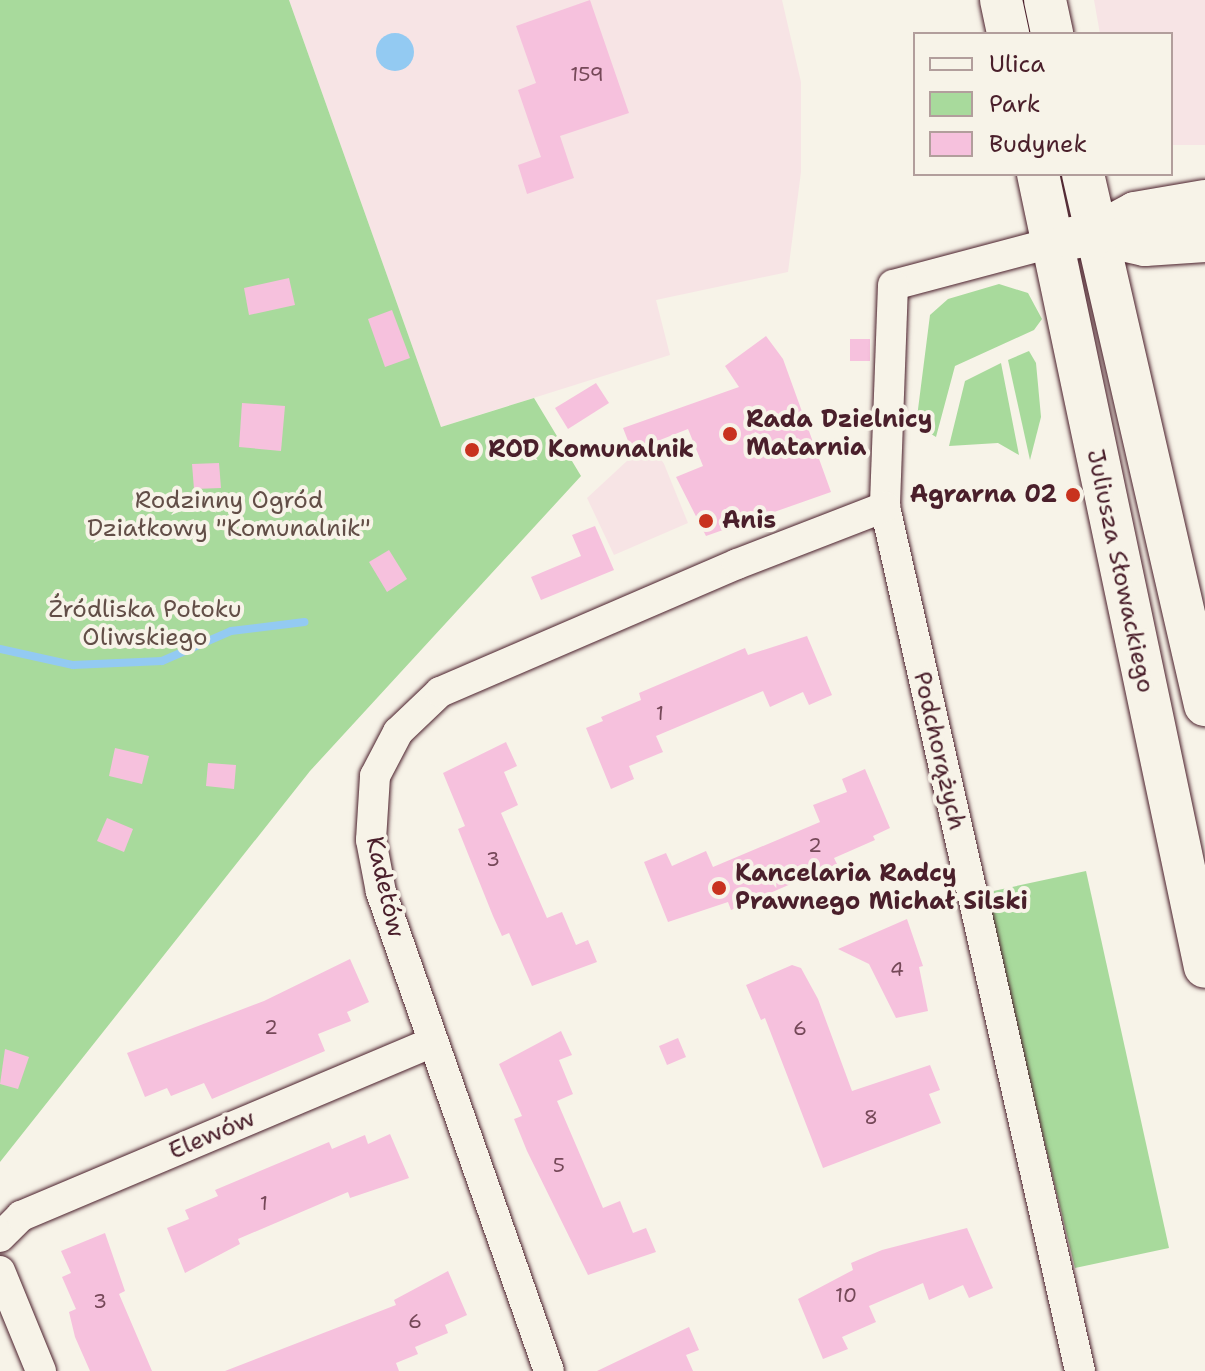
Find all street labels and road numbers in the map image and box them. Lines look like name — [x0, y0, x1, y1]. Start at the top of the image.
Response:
street label: Juliusza Słowackiego — [1080, 447, 1160, 695]
street label: Podchorążych — [907, 669, 971, 833]
street label: Kadetów — [359, 834, 411, 940]
street label: Elewów — [165, 1104, 259, 1166]

